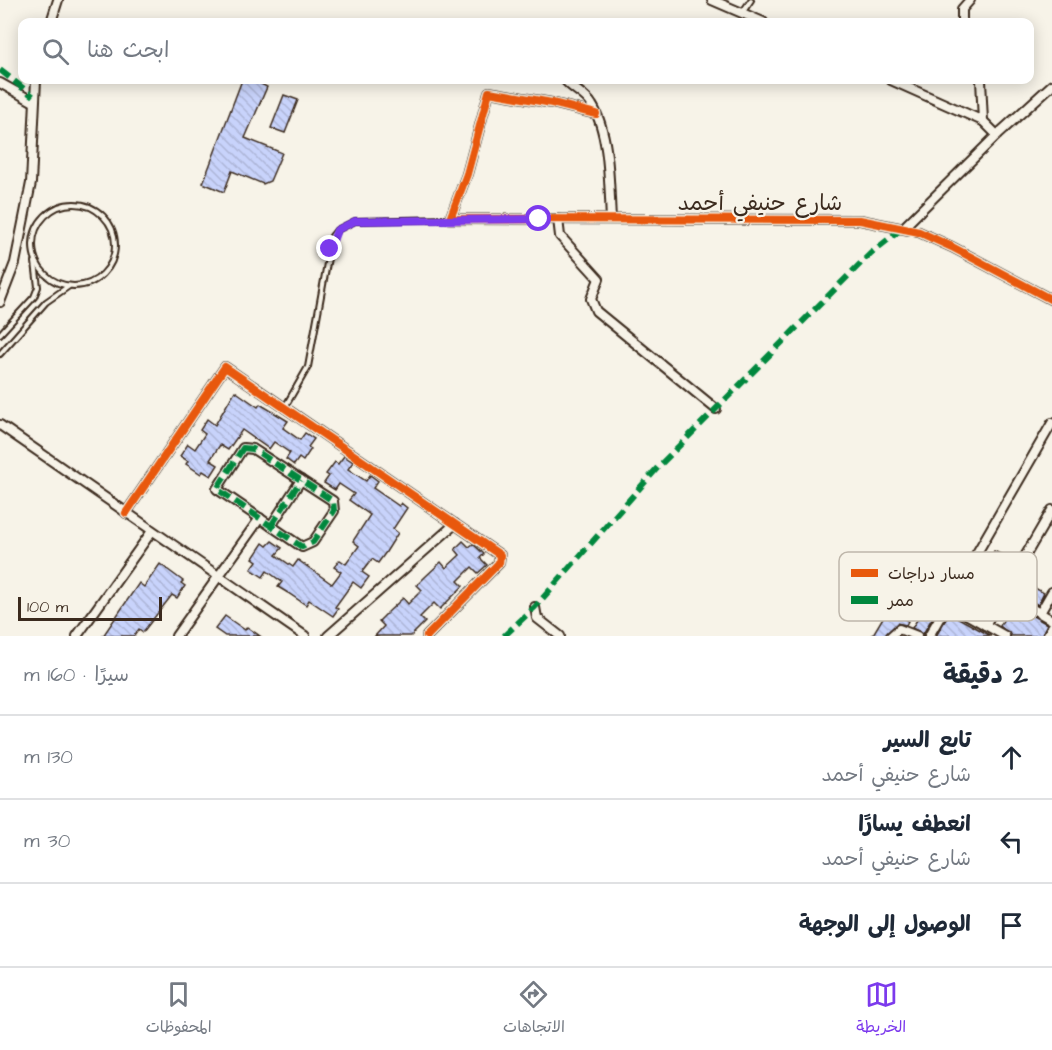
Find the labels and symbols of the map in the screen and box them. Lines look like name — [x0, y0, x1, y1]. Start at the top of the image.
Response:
street label: شارع حنيفي أحمد — [678, 188, 842, 222]
route start — [525, 205, 551, 231]
route end — [316, 235, 342, 261]
legend — [839, 552, 1037, 621]
text: مسار دراجات — [888, 563, 975, 585]
text: ممر — [886, 590, 914, 612]
scale bar — [18, 594, 162, 622]

